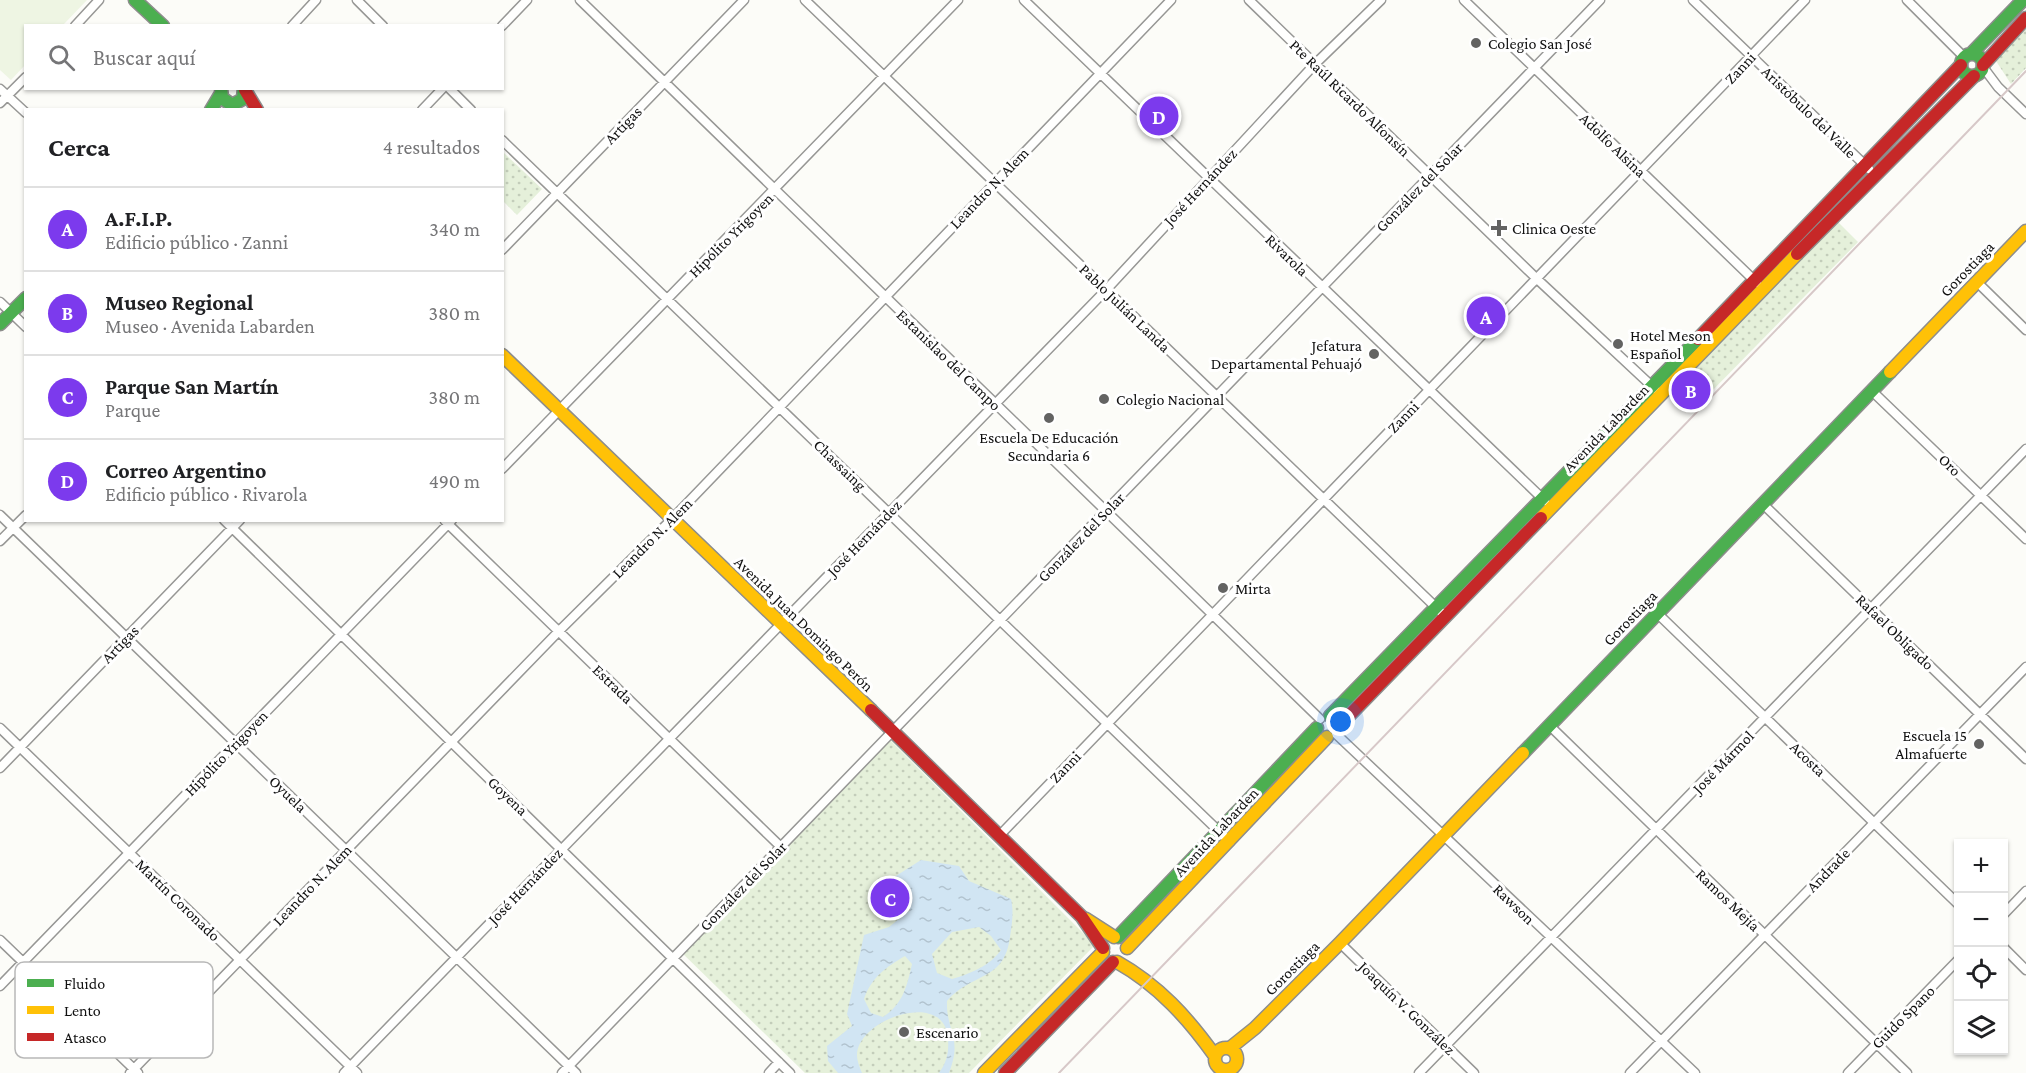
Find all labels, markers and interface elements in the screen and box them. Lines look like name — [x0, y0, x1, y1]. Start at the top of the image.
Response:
search box — [24, 24, 504, 90]
place label: Colegio San José — [1488, 35, 1592, 53]
street label: Pte Raúl Ricardo Alfonsín — [1286, 36, 1414, 160]
marker: Colegio San José — [1469, 36, 1483, 50]
icon: search — [45, 41, 78, 74]
text: Buscar aquí — [93, 45, 195, 70]
street label: Zanni — [1721, 49, 1759, 87]
street label: Aristóbulo del Valle — [1758, 63, 1860, 161]
pin: D — [1140, 94, 1178, 138]
street label: Artigas — [601, 103, 646, 148]
street label: Adolfo Alsina — [1577, 109, 1650, 181]
text: Cerca — [48, 133, 110, 162]
text: 4 resultados — [383, 136, 480, 158]
street label: González del Solar — [1372, 139, 1466, 235]
street label: Leandro N. Alem — [946, 144, 1032, 232]
street label: José Hernández — [1159, 145, 1241, 231]
street label: Hipólito Yrigoyen — [685, 189, 778, 281]
text: A.F.I.P. — [105, 206, 172, 231]
text: A — [62, 218, 73, 240]
text: 340 m — [429, 218, 480, 240]
marker: Clinica Oeste — [1490, 219, 1508, 237]
place label: Clinica Oeste — [1512, 220, 1596, 237]
text: Edificio público · Zanni — [105, 231, 288, 253]
street label: Rivarola — [1262, 231, 1312, 280]
street label: Gorostiaga — [1937, 238, 1998, 301]
street label: Pablo Julián Landa — [1076, 261, 1174, 357]
text: Museo Regional — [105, 290, 254, 315]
pin: A — [1466, 294, 1506, 338]
text: B — [62, 302, 73, 324]
text: 380 m — [429, 302, 480, 324]
street label: Estanislao del Campo — [893, 306, 1005, 415]
text: Museo · Avenida Labarden — [105, 315, 315, 337]
place label: Hotel Meson Español — [1630, 327, 1711, 363]
place label: Jefatura Departamental Pehuajó — [1211, 337, 1363, 373]
marker: Hotel Meson Español — [1611, 337, 1625, 351]
marker: Jefatura Departamental Pehuajó — [1367, 347, 1381, 361]
pin: B — [1672, 368, 1710, 412]
text: Parque San Martín — [105, 374, 279, 399]
street label: Avenida Labarden — [1560, 380, 1652, 475]
text: C — [61, 386, 74, 408]
text: 380 m — [429, 386, 480, 408]
place label: Colegio Nacional — [1116, 391, 1224, 409]
marker: Colegio Nacional — [1097, 392, 1111, 406]
street label: Zanni — [1384, 398, 1422, 436]
text: Parque — [105, 399, 160, 421]
marker: Escuela De Educación Secundaria 6 — [1042, 411, 1056, 425]
place label: Escuela De Educación Secundaria 6 — [979, 429, 1119, 464]
street label: Chassaing — [810, 436, 870, 495]
street label: Oro — [1935, 451, 1965, 479]
text: Correo Argentino — [105, 458, 266, 483]
text: D — [61, 470, 74, 492]
text: 490 m — [429, 470, 480, 492]
text: Edificio público · Rivarola — [105, 483, 308, 505]
street label: González del Solar — [1034, 489, 1128, 585]
street label: Leandro N. Alem — [609, 494, 696, 581]
street label: José Hernández — [822, 496, 905, 582]
street label: Avenida Juan Domingo Perón — [730, 553, 877, 696]
place label: Mirta — [1235, 580, 1271, 597]
marker: Mirta — [1216, 581, 1230, 595]
street label: Gorostiaga — [1600, 587, 1661, 650]
street label: Rafael Obligado — [1852, 591, 1937, 674]
street label: Artigas — [98, 622, 143, 667]
street label: Estrada — [590, 661, 637, 708]
street label: Hipólito Yrigoyen — [181, 707, 272, 800]
your location — [1326, 707, 1355, 736]
street label: José Mármol — [1688, 727, 1758, 799]
place label: Escuela 15 Almafuerte — [1895, 727, 1967, 762]
marker: Escuela 15 Almafuerte — [1972, 737, 1986, 751]
street label: Acosta — [1787, 738, 1830, 780]
street label: Zanni — [1046, 748, 1084, 786]
street label: Oyuela — [265, 772, 311, 817]
street label: Goyena — [484, 773, 532, 820]
street label: Avenida Labarden — [1171, 784, 1262, 880]
street label: González del Solar — [696, 838, 790, 934]
map controls — [1954, 839, 2008, 1055]
button: + — [1954, 839, 2008, 893]
street label: Leandro N. Alem — [269, 841, 355, 929]
street label: José Hernández — [483, 844, 566, 930]
street label: Andrade — [1803, 845, 1853, 895]
street label: Martín Coronado — [132, 856, 224, 944]
street label: Ramos Mejía — [1692, 865, 1764, 936]
pin: C — [870, 876, 910, 920]
street label: Rawson — [1490, 880, 1538, 928]
button: − — [1954, 893, 2008, 947]
street label: Gorostiaga — [1261, 937, 1324, 999]
button: locate — [1954, 947, 2008, 1001]
street label: Joaquín V. González — [1353, 956, 1459, 1059]
legend — [15, 962, 213, 1058]
text: Fluido — [64, 975, 105, 992]
street label: Guido Spano — [1868, 982, 1939, 1053]
button: layers — [1954, 1001, 2008, 1055]
text: Lento — [64, 1002, 101, 1019]
place label: Escenario — [916, 1024, 978, 1041]
marker: Escenario — [897, 1025, 911, 1039]
text: Atasco — [64, 1029, 106, 1046]

